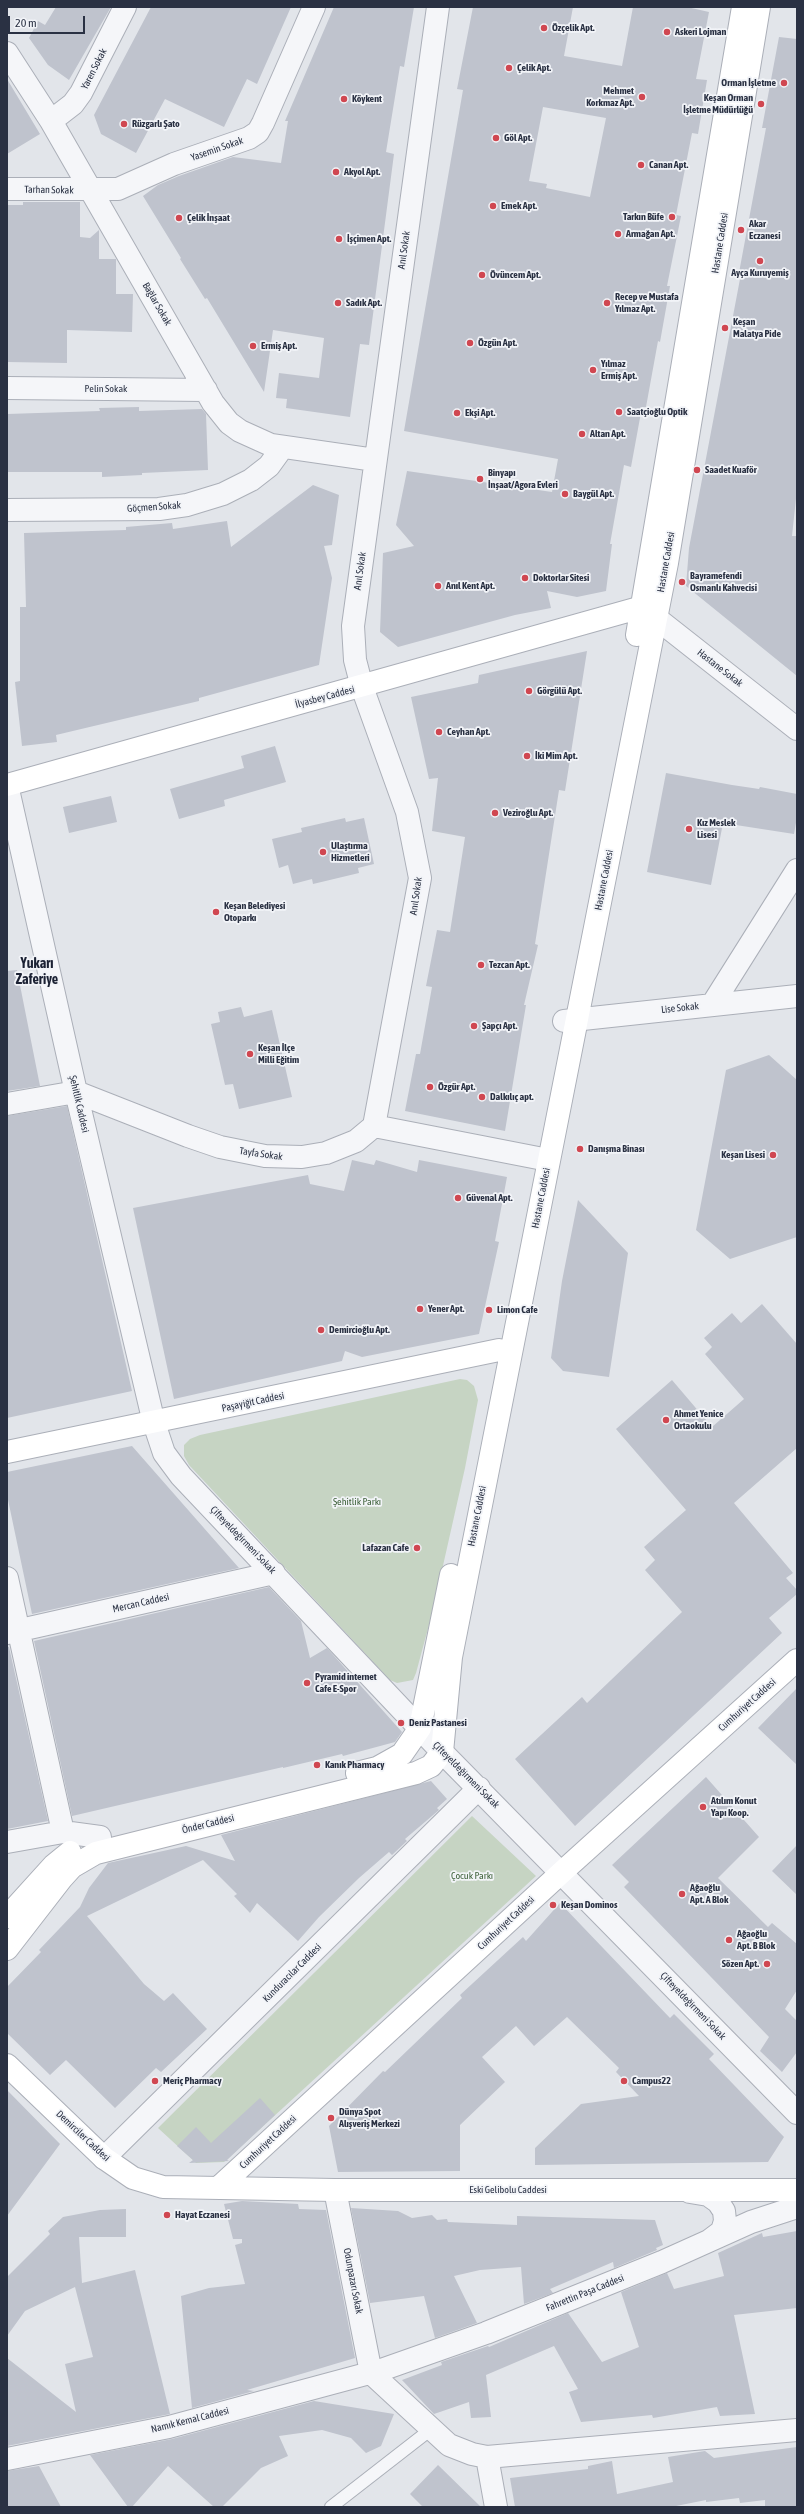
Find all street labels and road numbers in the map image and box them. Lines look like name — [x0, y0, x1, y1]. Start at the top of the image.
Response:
street label: Yaren Sokak — [79, 46, 109, 92]
street label: Yasemin Sokak — [189, 134, 245, 164]
street label: Tarhan Sokak — [24, 184, 74, 196]
street label: Hastane Caddesi — [709, 212, 731, 274]
street label: Anıl Sokak — [395, 230, 413, 270]
street label: Bağlar Sokak — [140, 280, 174, 328]
street label: Pelin Sokak — [85, 383, 127, 395]
street label: Göçmen Sokak — [127, 499, 181, 515]
street label: Hastane Caddesi — [655, 531, 677, 593]
street label: Anıl Sokak — [351, 551, 369, 591]
street label: Hastane Sokak — [695, 646, 745, 690]
street label: İlyasbey Caddesi — [294, 683, 356, 711]
street label: Hastane Caddesi — [592, 849, 616, 911]
street label: Anıl Sokak — [407, 876, 425, 916]
street label: Lise Sokak — [660, 1000, 700, 1016]
street label: Şehitlik Caddesi — [67, 1074, 91, 1134]
street label: Tayfa Sokak — [239, 1145, 283, 1163]
street label: Hastane Caddesi — [529, 1167, 553, 1229]
street label: Paşayiğit Caddesi — [221, 1389, 285, 1415]
street label: Hastane Caddesi — [465, 1485, 489, 1547]
street label: Çifteyeldeğirmeni Sokak — [208, 1504, 278, 1576]
street label: Mercan Caddesi — [112, 1591, 170, 1615]
street label: Cumhuriyet Caddesi — [716, 1676, 778, 1734]
street label: Çifteyeldeğirmeni Sokak — [430, 1739, 502, 1811]
street label: Önder Caddesi — [181, 1812, 235, 1836]
street label: Cumhuriyet Caddesi — [475, 1894, 537, 1952]
street label: Kunduracılar Caddesi — [260, 1941, 324, 2005]
street label: Çifteyeldeğirmeni Sokak — [658, 1970, 728, 2042]
street label: Demirciler Caddesi — [54, 2108, 112, 2164]
street label: Cumhuriyet Caddesi — [237, 2113, 299, 2171]
street label: Eski Gelibolu Caddesi — [469, 2184, 547, 2196]
street label: Odunpazarı Sokak — [341, 2247, 365, 2315]
street label: Fahrettin Paşa Caddesi — [544, 2272, 626, 2314]
street label: Namık Kemal Caddesi — [150, 2405, 230, 2435]

